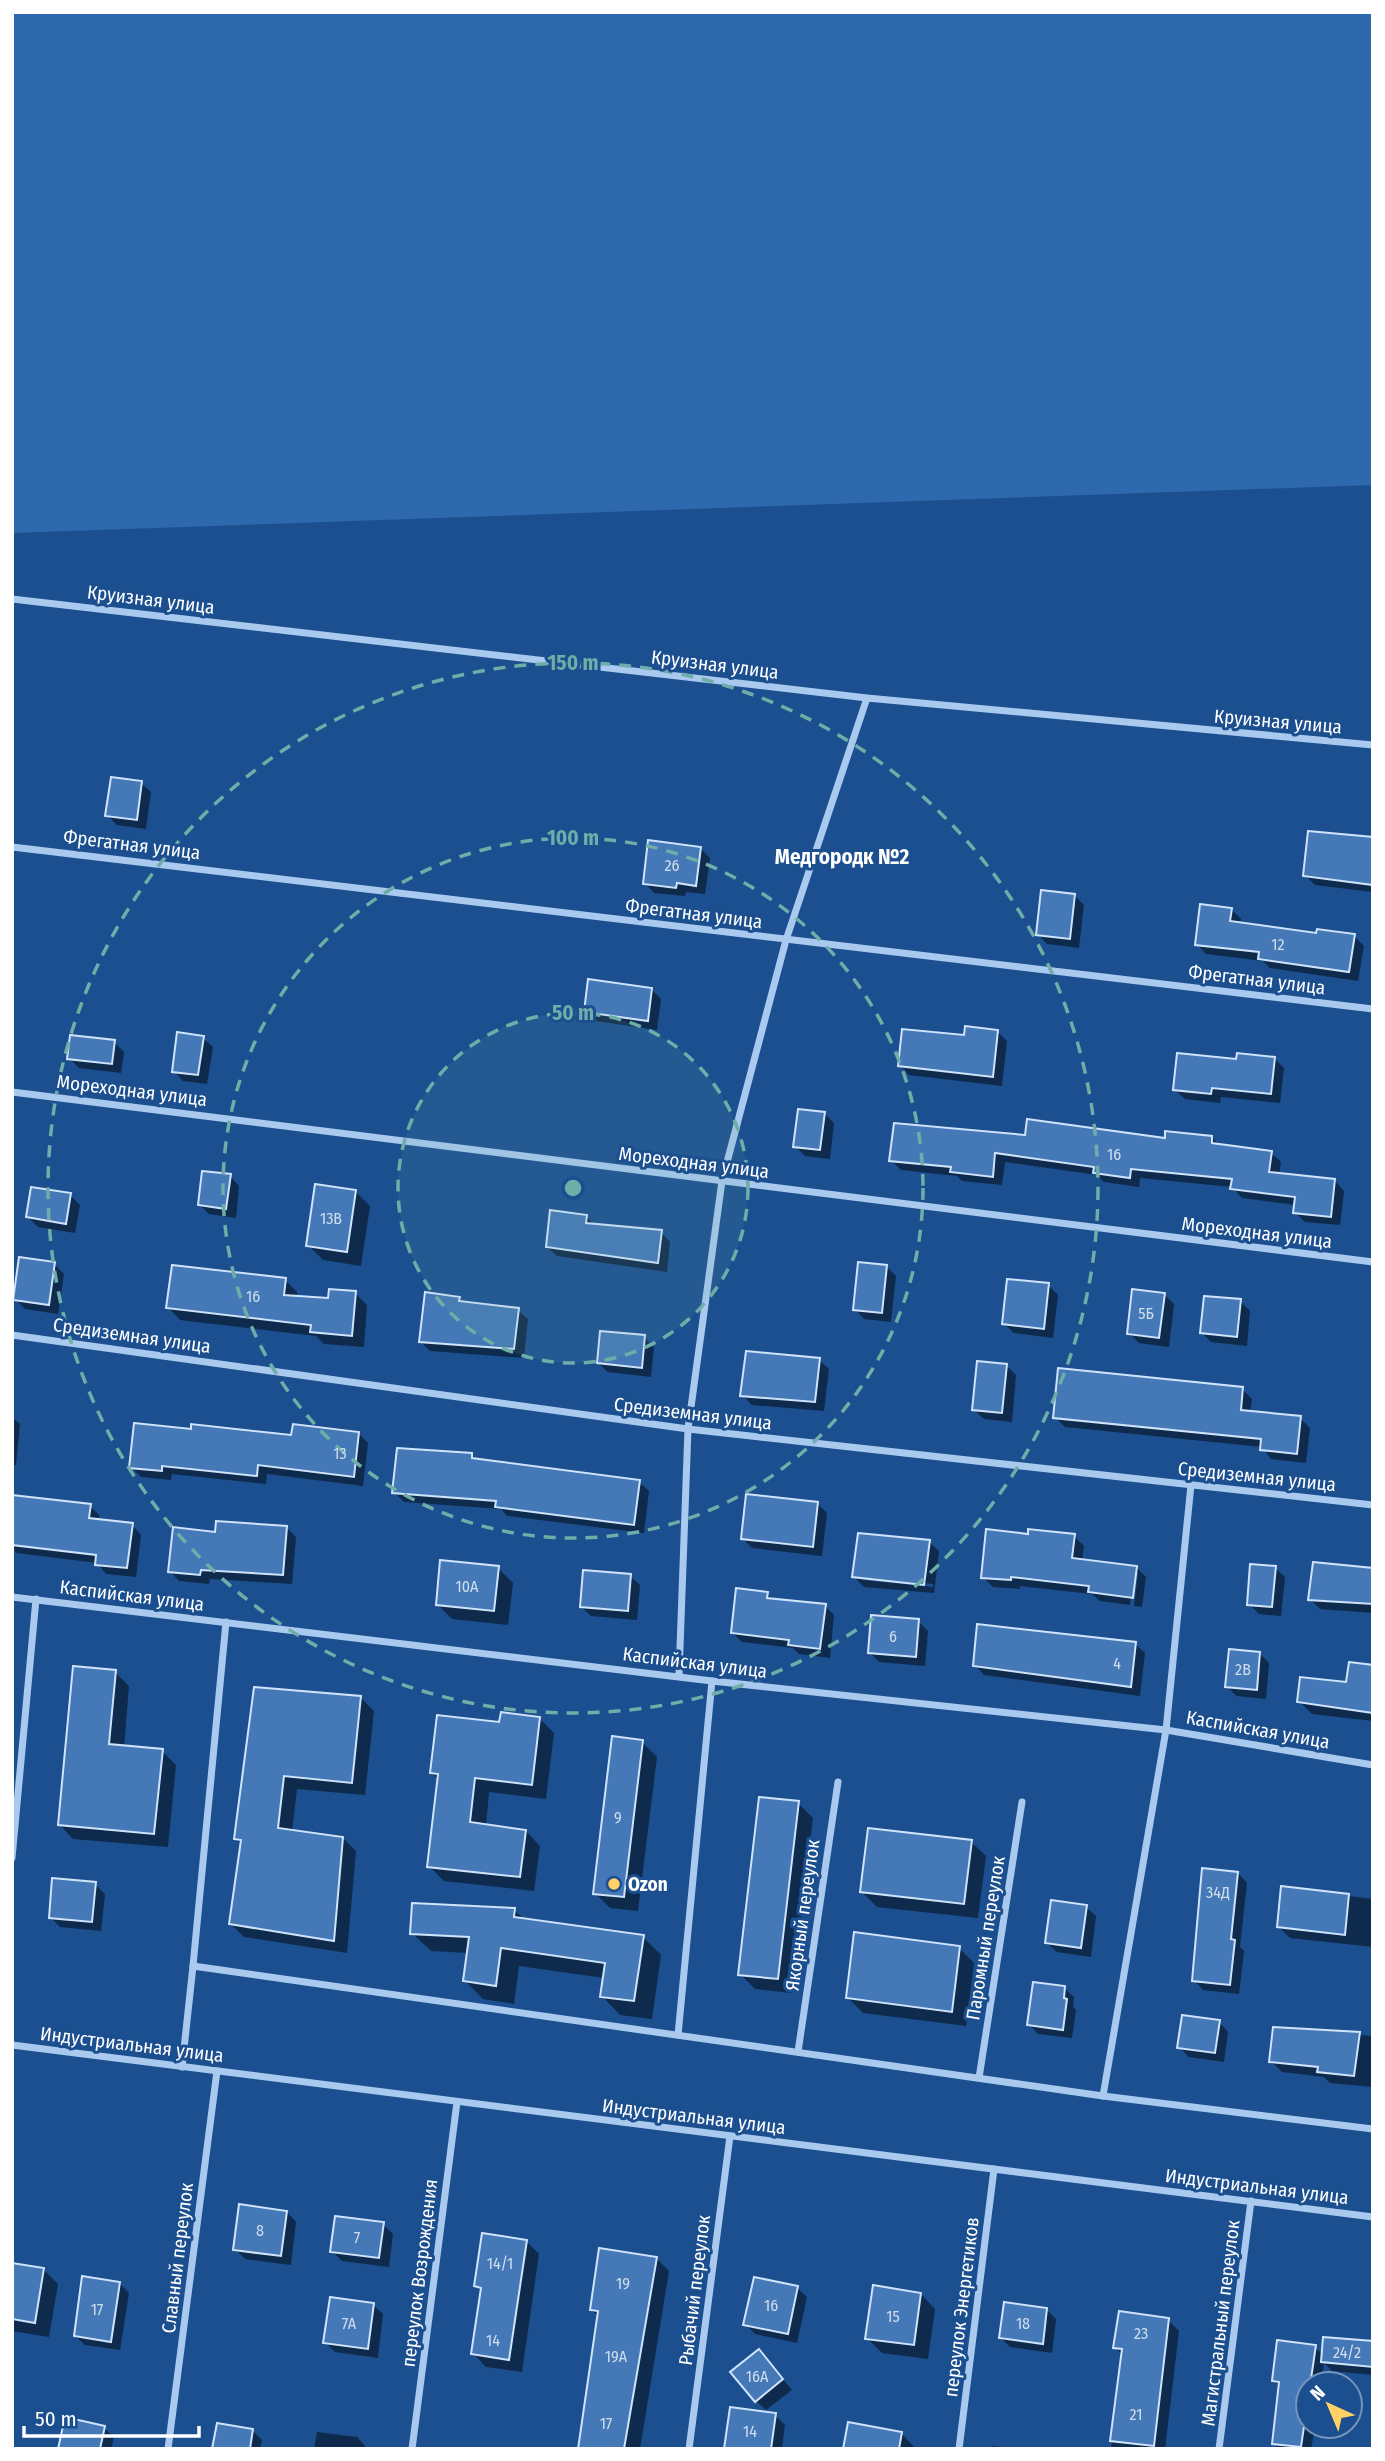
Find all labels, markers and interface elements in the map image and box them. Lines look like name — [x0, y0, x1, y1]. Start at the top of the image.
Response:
street label: Круизная улица — [86, 580, 216, 619]
street label: Круизная улица — [650, 645, 780, 684]
text: 150 m — [547, 650, 599, 676]
street label: Круизная улица — [1213, 704, 1343, 739]
street label: Фрегатная улица — [62, 825, 202, 864]
text: 100 m — [547, 825, 599, 851]
district label: Медгородк №2 — [775, 844, 909, 870]
house number: 26 — [665, 856, 680, 875]
street label: Фрегатная улица — [624, 894, 764, 933]
house number: 12 — [1271, 935, 1285, 954]
street label: Фрегатная улица — [1187, 960, 1327, 999]
text: 50 m — [552, 1000, 594, 1026]
street label: Мореходная улица — [55, 1070, 208, 1111]
street label: Мореходная улица — [617, 1142, 770, 1183]
house number: 16 — [1107, 1145, 1121, 1164]
centre of rings — [561, 1176, 585, 1200]
house number: 13В — [320, 1209, 342, 1228]
street label: Мореходная улица — [1180, 1212, 1333, 1253]
house number: 16 — [246, 1287, 260, 1306]
house number: 5Б — [1138, 1304, 1154, 1323]
street label: Средиземная улица — [52, 1313, 212, 1358]
street label: Средиземная улица — [613, 1392, 773, 1435]
house number: 13 — [333, 1444, 347, 1463]
street label: Средиземная улица — [1177, 1457, 1337, 1496]
street label: Каспийская улица — [58, 1575, 206, 1616]
house number: 10А — [456, 1577, 479, 1596]
house number: 6 — [889, 1627, 897, 1646]
street label: Каспийская улица — [621, 1642, 769, 1683]
house number: 4 — [1113, 1654, 1121, 1673]
house number: 2В — [1235, 1660, 1251, 1679]
street label: Каспийская улица — [1184, 1706, 1332, 1753]
house number: 9 — [614, 1808, 622, 1827]
street label: Якорный переулок — [780, 1838, 825, 1992]
street label: Паромный переулок — [961, 1854, 1010, 2022]
place label: Ozon — [628, 1873, 668, 1896]
marker: Ozon — [606, 1876, 622, 1892]
house number: 34Д — [1206, 1883, 1230, 1902]
street label: Индустриальная улица — [39, 2022, 225, 2067]
street label: Индустриальная улица — [601, 2094, 787, 2139]
street label: Индустриальная улица — [1164, 2164, 1350, 2209]
street label: переулок Возрождения — [397, 2178, 442, 2368]
street label: Славный переулок — [157, 2181, 198, 2335]
street label: Рыбачий переулок — [674, 2214, 715, 2367]
street label: переулок Энергетиков — [939, 2216, 984, 2398]
street label: Магистральный переулок — [1196, 2219, 1245, 2427]
house number: 8 — [256, 2221, 264, 2240]
house number: 7 — [354, 2228, 361, 2247]
house number: 14/1 — [487, 2254, 513, 2273]
house number: 19 — [616, 2274, 630, 2293]
house number: 16 — [764, 2296, 778, 2315]
house number: 17 — [91, 2300, 104, 2319]
house number: 15 — [886, 2307, 900, 2326]
house number: 7А — [342, 2314, 357, 2333]
house number: 18 — [1016, 2314, 1030, 2333]
house number: 23 — [1134, 2324, 1148, 2343]
house number: 14 — [486, 2331, 500, 2350]
house number: 24/2 — [1333, 2343, 1361, 2362]
house number: 19А — [605, 2347, 628, 2366]
house number: 16А — [746, 2367, 769, 2386]
north arrow — [1294, 2370, 1364, 2440]
text: N — [1305, 2381, 1330, 2405]
scale bar — [24, 2394, 200, 2438]
house number: 21 — [1130, 2405, 1142, 2424]
text: 50 m — [35, 2406, 77, 2432]
house number: 17 — [600, 2414, 613, 2433]
house number: 14 — [743, 2422, 757, 2441]

